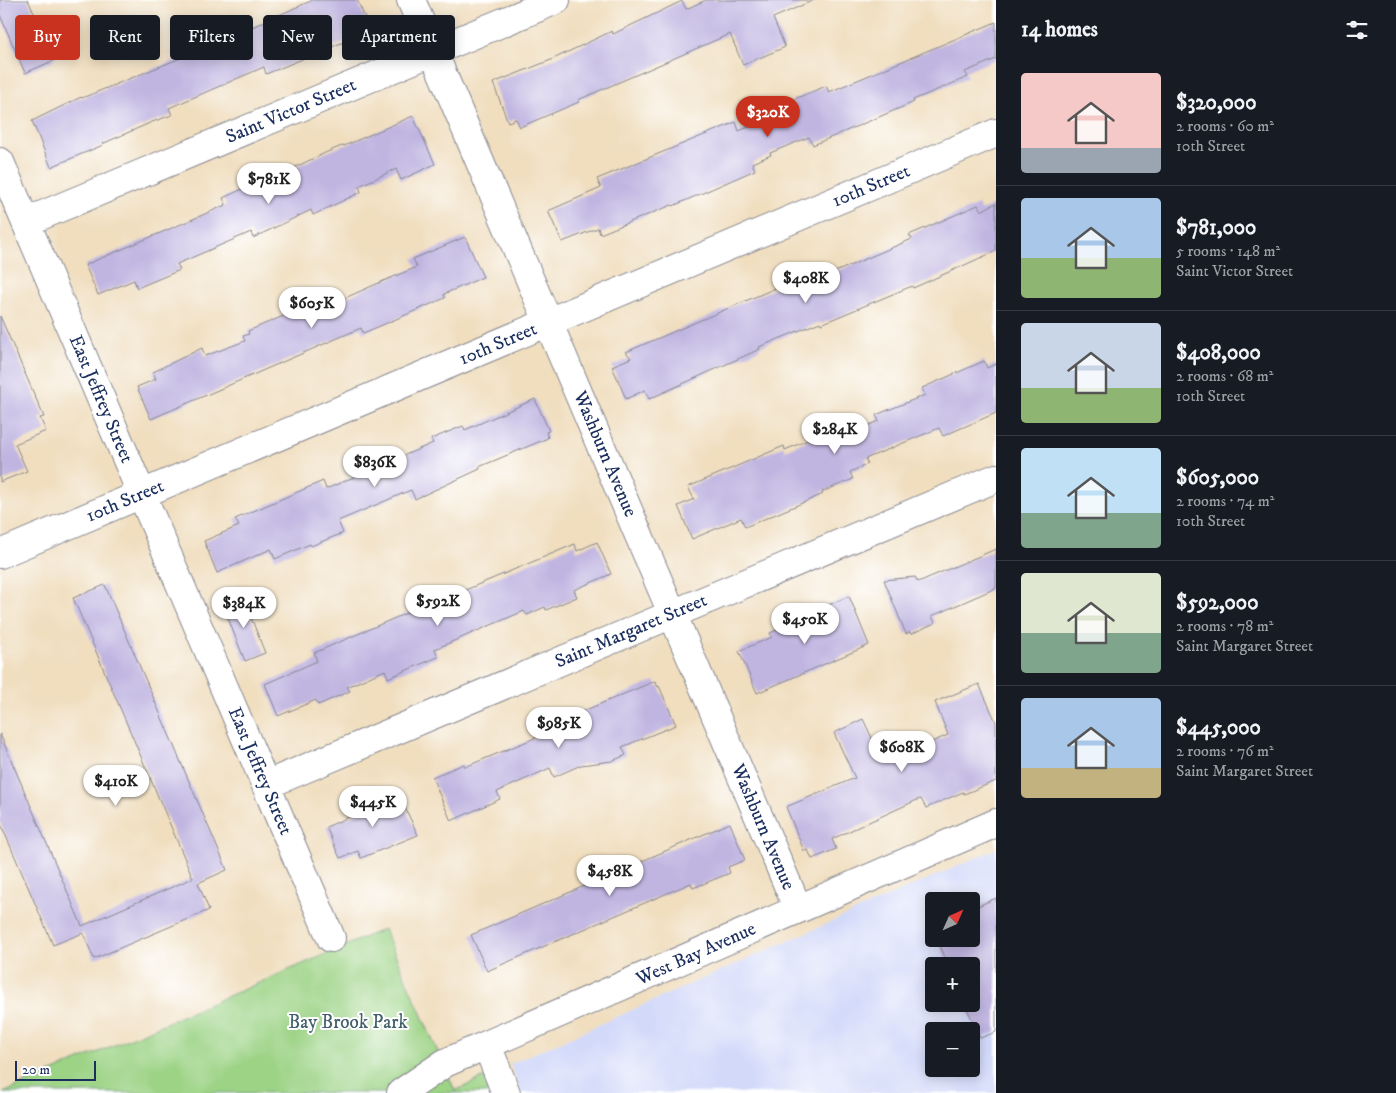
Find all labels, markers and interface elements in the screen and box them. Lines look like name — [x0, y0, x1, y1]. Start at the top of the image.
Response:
chip: Buy — [15, 15, 80, 60]
chip: Rent — [90, 15, 160, 60]
chip: Filters — [170, 15, 253, 60]
chip: New — [263, 15, 332, 60]
chip: Apartment — [342, 15, 455, 60]
icon: filters — [1343, 16, 1371, 44]
text: 14 homes — [1021, 17, 1098, 43]
street label: Saint Victor Street — [222, 73, 360, 149]
text: $320,000 — [1176, 90, 1256, 116]
icon: home — [1061, 93, 1121, 153]
pin: $320K — [733, 96, 803, 138]
text: $320K — [747, 102, 789, 122]
text: 2 rooms · 60 m² — [1176, 116, 1274, 136]
text: 10th Street — [1176, 136, 1245, 156]
street label: 10th Street — [829, 159, 913, 213]
pin: $781K — [234, 162, 304, 205]
text: $781K — [248, 169, 290, 189]
text: $781,000 — [1176, 215, 1256, 241]
icon: home — [1061, 218, 1121, 278]
text: 5 rooms · 148 m² — [1176, 241, 1280, 261]
text: Saint Victor Street — [1176, 261, 1293, 281]
pin: $408K — [771, 262, 841, 304]
text: $408K — [783, 268, 829, 288]
pin: $605K — [277, 286, 347, 329]
text: $605K — [290, 293, 334, 313]
street label: 10th Street — [456, 317, 540, 371]
street label: East Jeffrey Street — [64, 332, 138, 466]
text: $408,000 — [1176, 340, 1261, 366]
icon: home — [1061, 343, 1121, 403]
text: 2 rooms · 68 m² — [1176, 366, 1273, 386]
text: 10th Street — [1176, 386, 1245, 406]
street label: Washburn Avenue — [568, 387, 642, 521]
pin: $284K — [800, 412, 870, 455]
text: $284K — [812, 419, 858, 439]
pin: $836K — [340, 446, 410, 488]
text: $836K — [354, 452, 396, 472]
text: $605,000 — [1176, 465, 1259, 491]
icon: home — [1061, 468, 1121, 528]
street label: 10th Street — [83, 474, 167, 528]
text: 2 rooms · 74 m² — [1176, 491, 1274, 511]
text: 10th Street — [1176, 511, 1245, 531]
pin: $592K — [403, 584, 473, 627]
pin: $384K — [209, 586, 279, 629]
street label: Saint Margaret Street — [552, 589, 710, 673]
text: $592,000 — [1176, 590, 1258, 616]
text: $592K — [416, 591, 460, 611]
text: $384K — [222, 593, 266, 613]
icon: home — [1061, 593, 1121, 653]
pin: $450K — [770, 602, 840, 645]
text: $450K — [782, 609, 828, 629]
text: 2 rooms · 78 m² — [1176, 616, 1273, 636]
text: Saint Margaret Street — [1176, 636, 1313, 656]
street label: East Jeffrey Street — [223, 704, 297, 838]
pin: $985K — [524, 706, 594, 749]
text: $985K — [537, 713, 581, 733]
text: $445,000 — [1176, 715, 1261, 741]
icon: home — [1061, 718, 1121, 778]
pin: $608K — [867, 730, 937, 773]
text: $608K — [880, 737, 924, 757]
text: 2 rooms · 76 m² — [1176, 741, 1274, 761]
street label: Washburn Avenue — [726, 760, 800, 894]
text: Saint Margaret Street — [1176, 761, 1313, 781]
pin: $410K — [81, 764, 151, 807]
text: $410K — [94, 771, 138, 791]
pin: $445K — [338, 786, 408, 828]
text: $445K — [350, 792, 396, 812]
pin: $458K — [575, 854, 645, 897]
text: $458K — [588, 861, 633, 881]
north arrow — [925, 892, 980, 948]
map controls — [925, 892, 980, 1077]
street label: West Bay Avenue — [632, 917, 760, 991]
button: + — [925, 957, 980, 1012]
park label: Bay Brook Park — [288, 1011, 408, 1034]
button: − — [925, 1022, 980, 1077]
scale bar — [15, 1058, 96, 1081]
text: 20 m — [22, 1061, 50, 1079]

